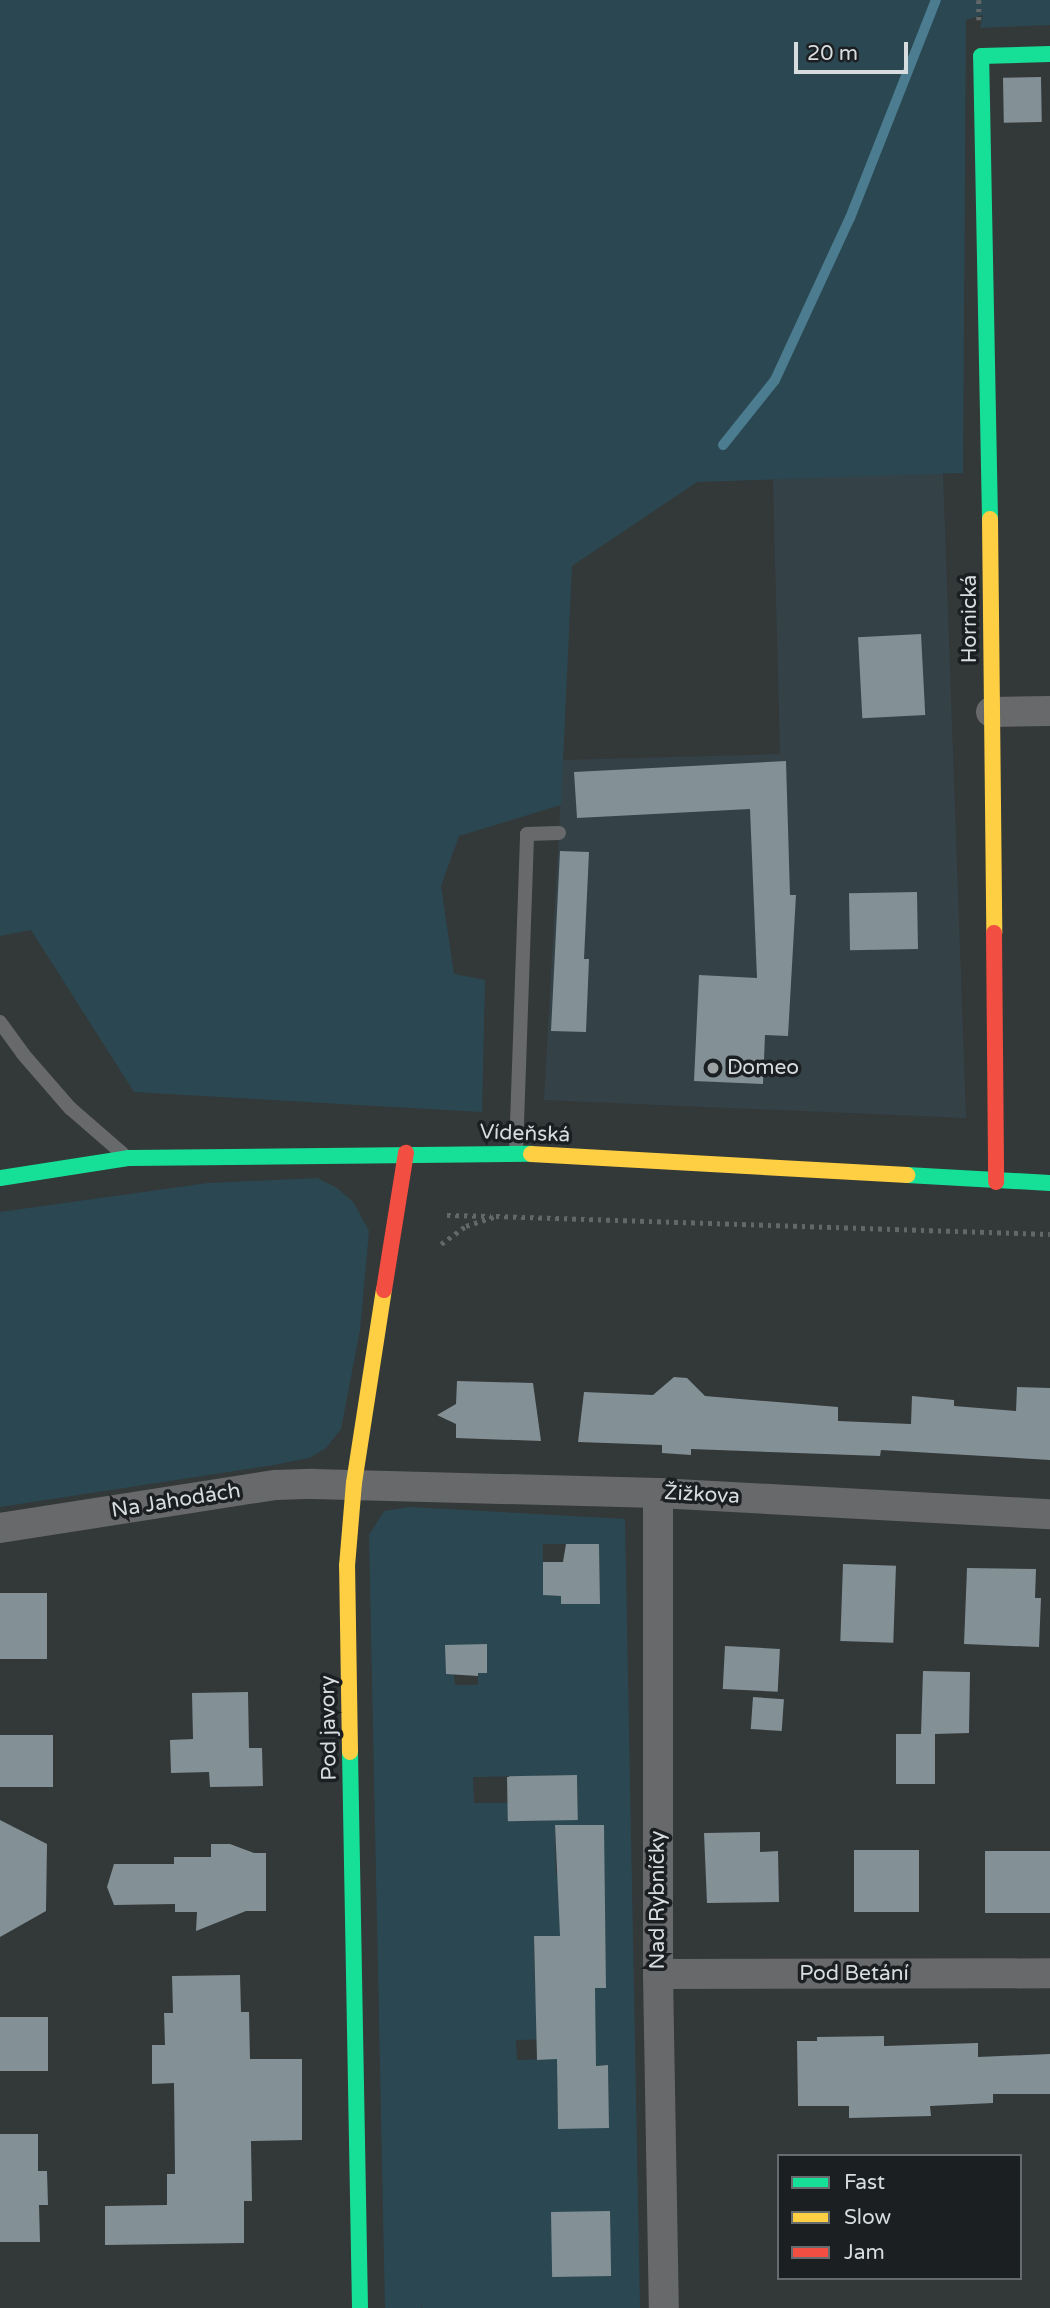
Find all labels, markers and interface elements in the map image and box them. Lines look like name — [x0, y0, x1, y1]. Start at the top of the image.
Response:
scale bar — [798, 28, 912, 72]
text: 20 m — [807, 41, 858, 66]
street label: Hornická — [957, 575, 983, 663]
place label: Domeo — [727, 1055, 799, 1081]
marker: Domeo — [705, 1060, 721, 1076]
street label: Vídeňská — [479, 1120, 571, 1148]
street label: Na Jahodách — [110, 1478, 242, 1524]
street label: Žižkova — [664, 1480, 740, 1510]
street label: Pod javory — [315, 1675, 343, 1781]
street label: Nad Rybníčky — [645, 1831, 671, 1969]
street label: Pod Betání — [799, 1961, 909, 1987]
legend — [777, 2154, 1022, 2280]
text: Fast — [844, 2170, 885, 2195]
text: Slow — [844, 2205, 891, 2230]
text: Jam — [844, 2240, 885, 2265]

